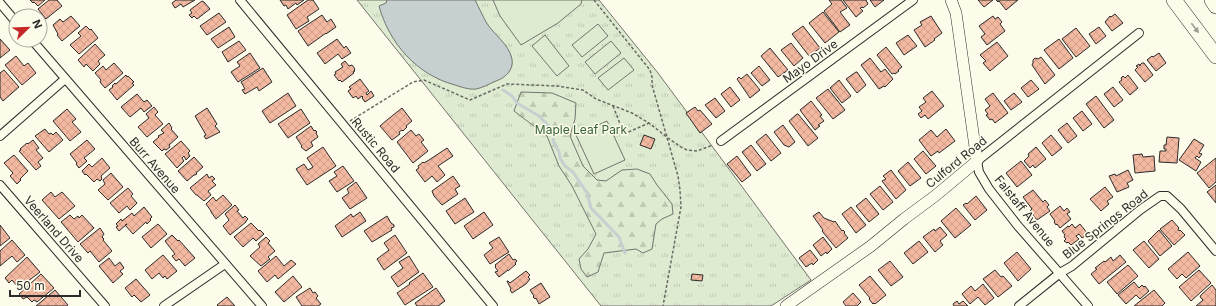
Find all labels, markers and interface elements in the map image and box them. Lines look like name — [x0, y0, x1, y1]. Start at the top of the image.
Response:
north arrow — [8, 8, 48, 48]
text: N — [29, 17, 45, 31]
one-way arrow — [1191, 23, 1199, 33]
street label: Mayo Drive — [780, 36, 840, 86]
street label: Rustic Road — [349, 114, 403, 176]
park label: Maple Leaf Park — [535, 122, 628, 137]
street label: Culford Road — [923, 133, 989, 191]
street label: Burr Avenue — [126, 134, 184, 196]
street label: Falstaff Avenue — [992, 172, 1058, 250]
street label: Blue Springs Road — [1059, 186, 1151, 262]
street label: Veerland Drive — [21, 193, 87, 265]
scale bar — [10, 272, 80, 298]
text: 50 m — [16, 278, 45, 293]

